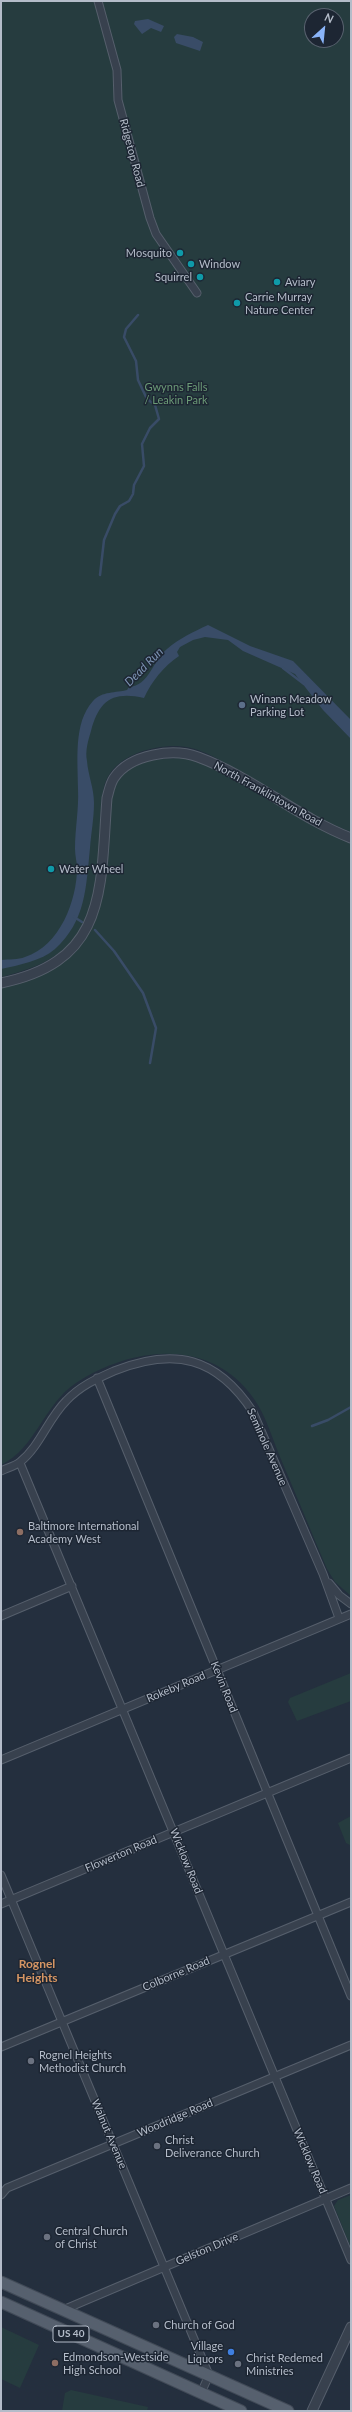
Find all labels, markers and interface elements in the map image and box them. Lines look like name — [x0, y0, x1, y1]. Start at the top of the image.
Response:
north arrow — [304, 8, 344, 48]
text: N — [322, 10, 336, 25]
street label: Ridgetop Road — [116, 117, 148, 189]
place label: Mosquito — [126, 246, 172, 260]
marker: Mosquito — [175, 248, 185, 258]
place label: Window — [199, 257, 240, 271]
marker: Window — [186, 259, 196, 269]
place label: Squirrel — [155, 270, 192, 284]
marker: Squirrel — [195, 272, 205, 282]
place label: Aviary — [285, 275, 315, 289]
marker: Aviary — [272, 277, 282, 287]
place label: Carrie Murray Nature Center — [245, 290, 314, 316]
marker: Carrie Murray Nature Center — [232, 298, 242, 308]
park label: Gwynns Falls / Leakin Park — [145, 380, 207, 406]
water label: Dead Run — [122, 645, 166, 689]
place label: Winans Meadow Parking Lot — [250, 692, 332, 718]
marker: Winans Meadow Parking Lot — [237, 700, 247, 710]
street label: North Franklintown Road — [212, 759, 324, 829]
place label: Water Wheel — [59, 862, 123, 876]
marker: Water Wheel — [46, 864, 56, 874]
street label: Seminole Avenue — [244, 1406, 290, 1488]
place label: Baltimore International Academy West — [28, 1519, 139, 1545]
marker: Baltimore International Academy West — [15, 1527, 25, 1537]
street label: Kevin Road — [208, 1659, 240, 1715]
street label: Rokeby Road — [145, 1669, 207, 1705]
street label: Wicklow Road — [167, 1826, 205, 1896]
street label: Flowerton Road — [83, 1833, 159, 1875]
street label: Colborne Road — [140, 1954, 212, 1994]
district label: Rognel Heights — [16, 1957, 58, 1985]
place label: Rognel Heights Methodist Church — [39, 2048, 126, 2074]
marker: Rognel Heights Methodist Church — [26, 2056, 36, 2066]
street label: Woodridge Road — [135, 2096, 215, 2140]
street label: Walnut Avenue — [88, 2097, 130, 2171]
street label: Wicklow Road — [290, 2126, 330, 2196]
place label: Christ Deliverance Church — [165, 2133, 260, 2159]
marker: Christ Deliverance Church — [152, 2141, 162, 2151]
place label: Central Church of Christ — [55, 2224, 128, 2250]
street label: Gelston Drive — [174, 2230, 240, 2268]
marker: Central Church of Christ — [42, 2232, 52, 2242]
place label: Church of God — [164, 2318, 235, 2332]
marker: Church of God — [151, 2320, 161, 2330]
road number: US 40 — [53, 2326, 89, 2342]
place label: Village Liquors — [187, 2339, 223, 2365]
marker: Village Liquors — [226, 2347, 236, 2357]
place label: Edmondson-Westside High School — [63, 2350, 169, 2376]
place label: Christ Redemed Ministries — [246, 2351, 323, 2377]
marker: Edmondson-Westside High School — [50, 2358, 60, 2368]
marker: Christ Redemed Ministries — [233, 2359, 243, 2369]

